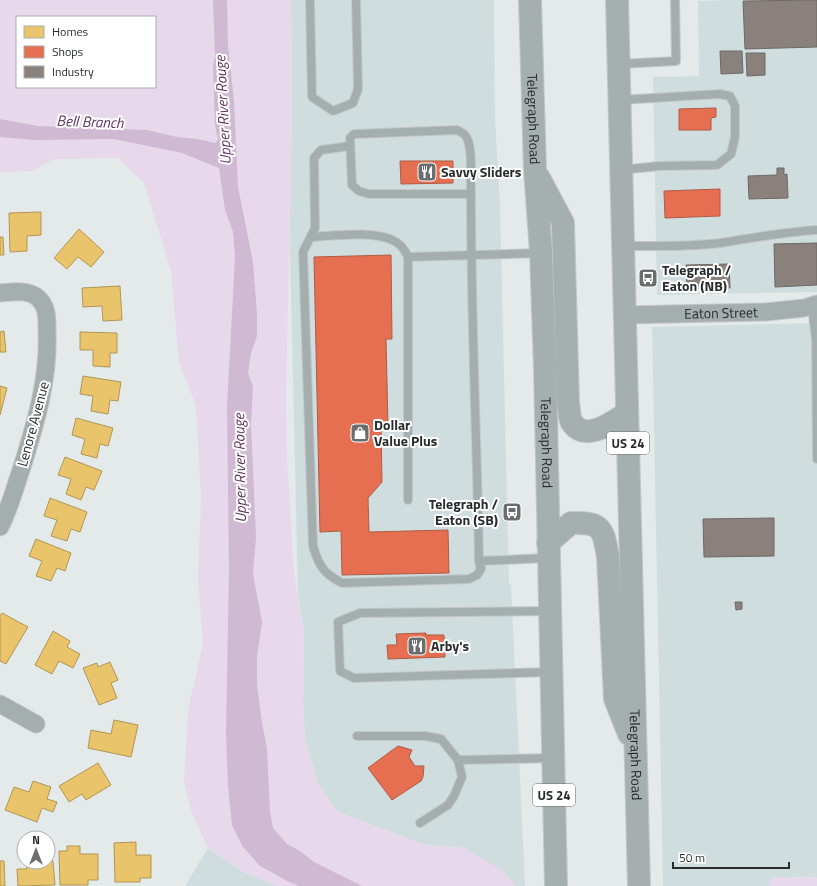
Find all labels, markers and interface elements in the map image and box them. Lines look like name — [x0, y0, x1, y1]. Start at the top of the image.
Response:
legend — [16, 16, 156, 88]
text: Homes — [52, 22, 88, 41]
text: Shops — [52, 42, 84, 61]
water label: Upper River Rouge — [208, 54, 237, 165]
text: Industry — [52, 62, 94, 81]
street label: Telegraph Road — [522, 73, 546, 165]
water label: Bell Branch — [56, 109, 124, 134]
restaurant icon: Savvy Sliders — [416, 161, 438, 183]
place label: Savvy Sliders — [441, 161, 522, 182]
place label: Telegraph / Eaton (NB) — [662, 259, 732, 296]
bus stop icon: Telegraph / Eaton (NB) — [637, 267, 659, 289]
street label: Eaton Street — [684, 301, 758, 324]
street label: Lenore Avenue — [11, 379, 54, 469]
street label: Telegraph Road — [536, 397, 559, 488]
water label: Upper River Rouge — [227, 412, 252, 523]
place label: Dollar Value Plus — [374, 414, 438, 451]
shop icon: Dollar Value Plus — [349, 422, 371, 444]
road number: US 24 — [607, 432, 649, 454]
place label: Telegraph / Eaton (SB) — [429, 493, 498, 530]
bus stop icon: Telegraph / Eaton (SB) — [501, 501, 523, 523]
restaurant icon: Arby's — [406, 635, 428, 657]
place label: Arby's — [431, 635, 469, 656]
street label: Telegraph Road — [625, 709, 648, 800]
road number: US 24 — [533, 784, 575, 806]
north arrow — [16, 830, 56, 870]
text: N — [32, 832, 40, 848]
scale bar — [673, 844, 789, 870]
text: 50 m — [679, 848, 705, 867]

